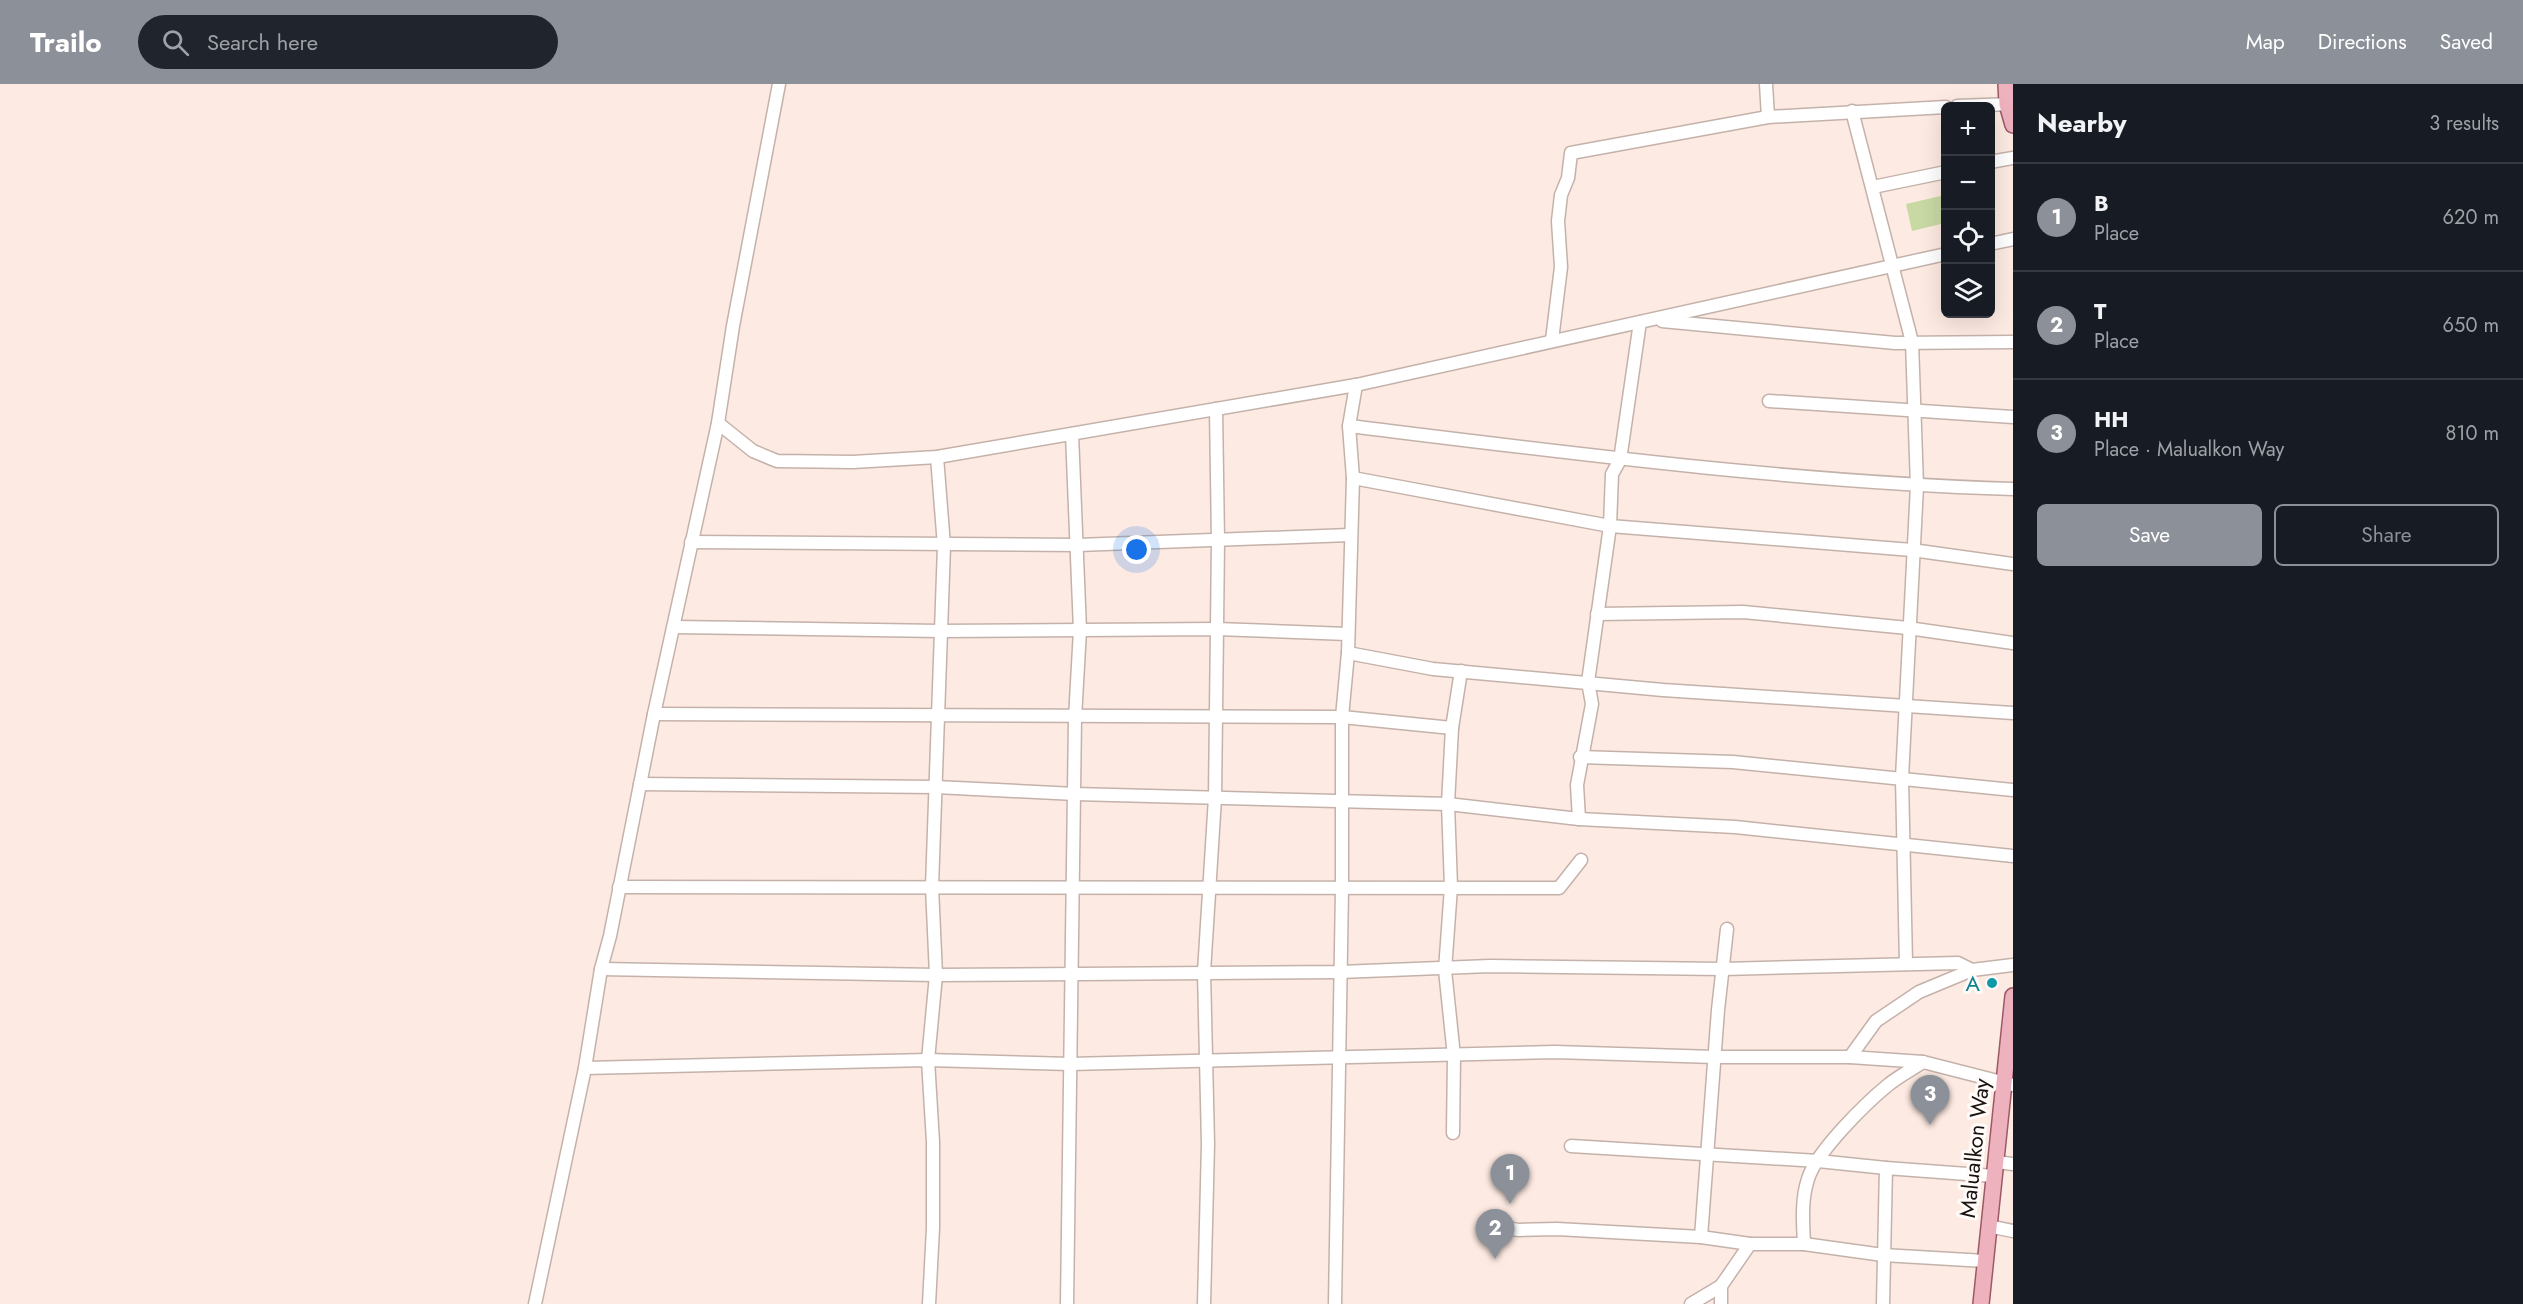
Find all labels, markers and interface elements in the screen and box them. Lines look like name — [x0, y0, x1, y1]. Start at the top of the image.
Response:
search box — [138, 15, 558, 69]
text: Trailo — [30, 22, 102, 63]
icon: search — [159, 26, 192, 59]
text: Search here — [207, 26, 318, 58]
text: Map — [2246, 27, 2285, 57]
text: Directions — [2318, 27, 2407, 57]
text: Saved — [2440, 27, 2493, 57]
map controls — [1941, 102, 1995, 318]
button: + — [1941, 102, 1995, 156]
text: Nearby — [2037, 104, 2126, 142]
text: 3 results — [2429, 109, 2499, 138]
button: − — [1941, 156, 1995, 210]
text: B — [2094, 187, 2109, 219]
text: 1 — [2051, 203, 2062, 232]
text: 620 m — [2443, 203, 2499, 232]
button: locate — [1941, 210, 1995, 264]
text: Place — [2094, 219, 2139, 248]
button: layers — [1941, 264, 1995, 318]
text: T — [2094, 295, 2106, 327]
text: 2 — [2050, 311, 2063, 340]
text: 650 m — [2443, 311, 2499, 340]
text: Place — [2094, 327, 2139, 356]
text: HH — [2094, 403, 2129, 435]
text: 3 — [2050, 419, 2063, 448]
text: 810 m — [2445, 419, 2499, 448]
text: Place · Malualkon Way — [2094, 435, 2284, 464]
button: Save — [2037, 504, 2262, 566]
button: Share — [2274, 504, 2499, 566]
your location — [1122, 535, 1151, 564]
place label: A — [1965, 967, 1980, 999]
marker: A — [1985, 976, 1999, 990]
pin: 3 — [1910, 1076, 1950, 1125]
street label: Malualkon Way — [1951, 1076, 1997, 1219]
pin: 1 — [1490, 1154, 1530, 1204]
pin: 2 — [1476, 1210, 1514, 1259]

